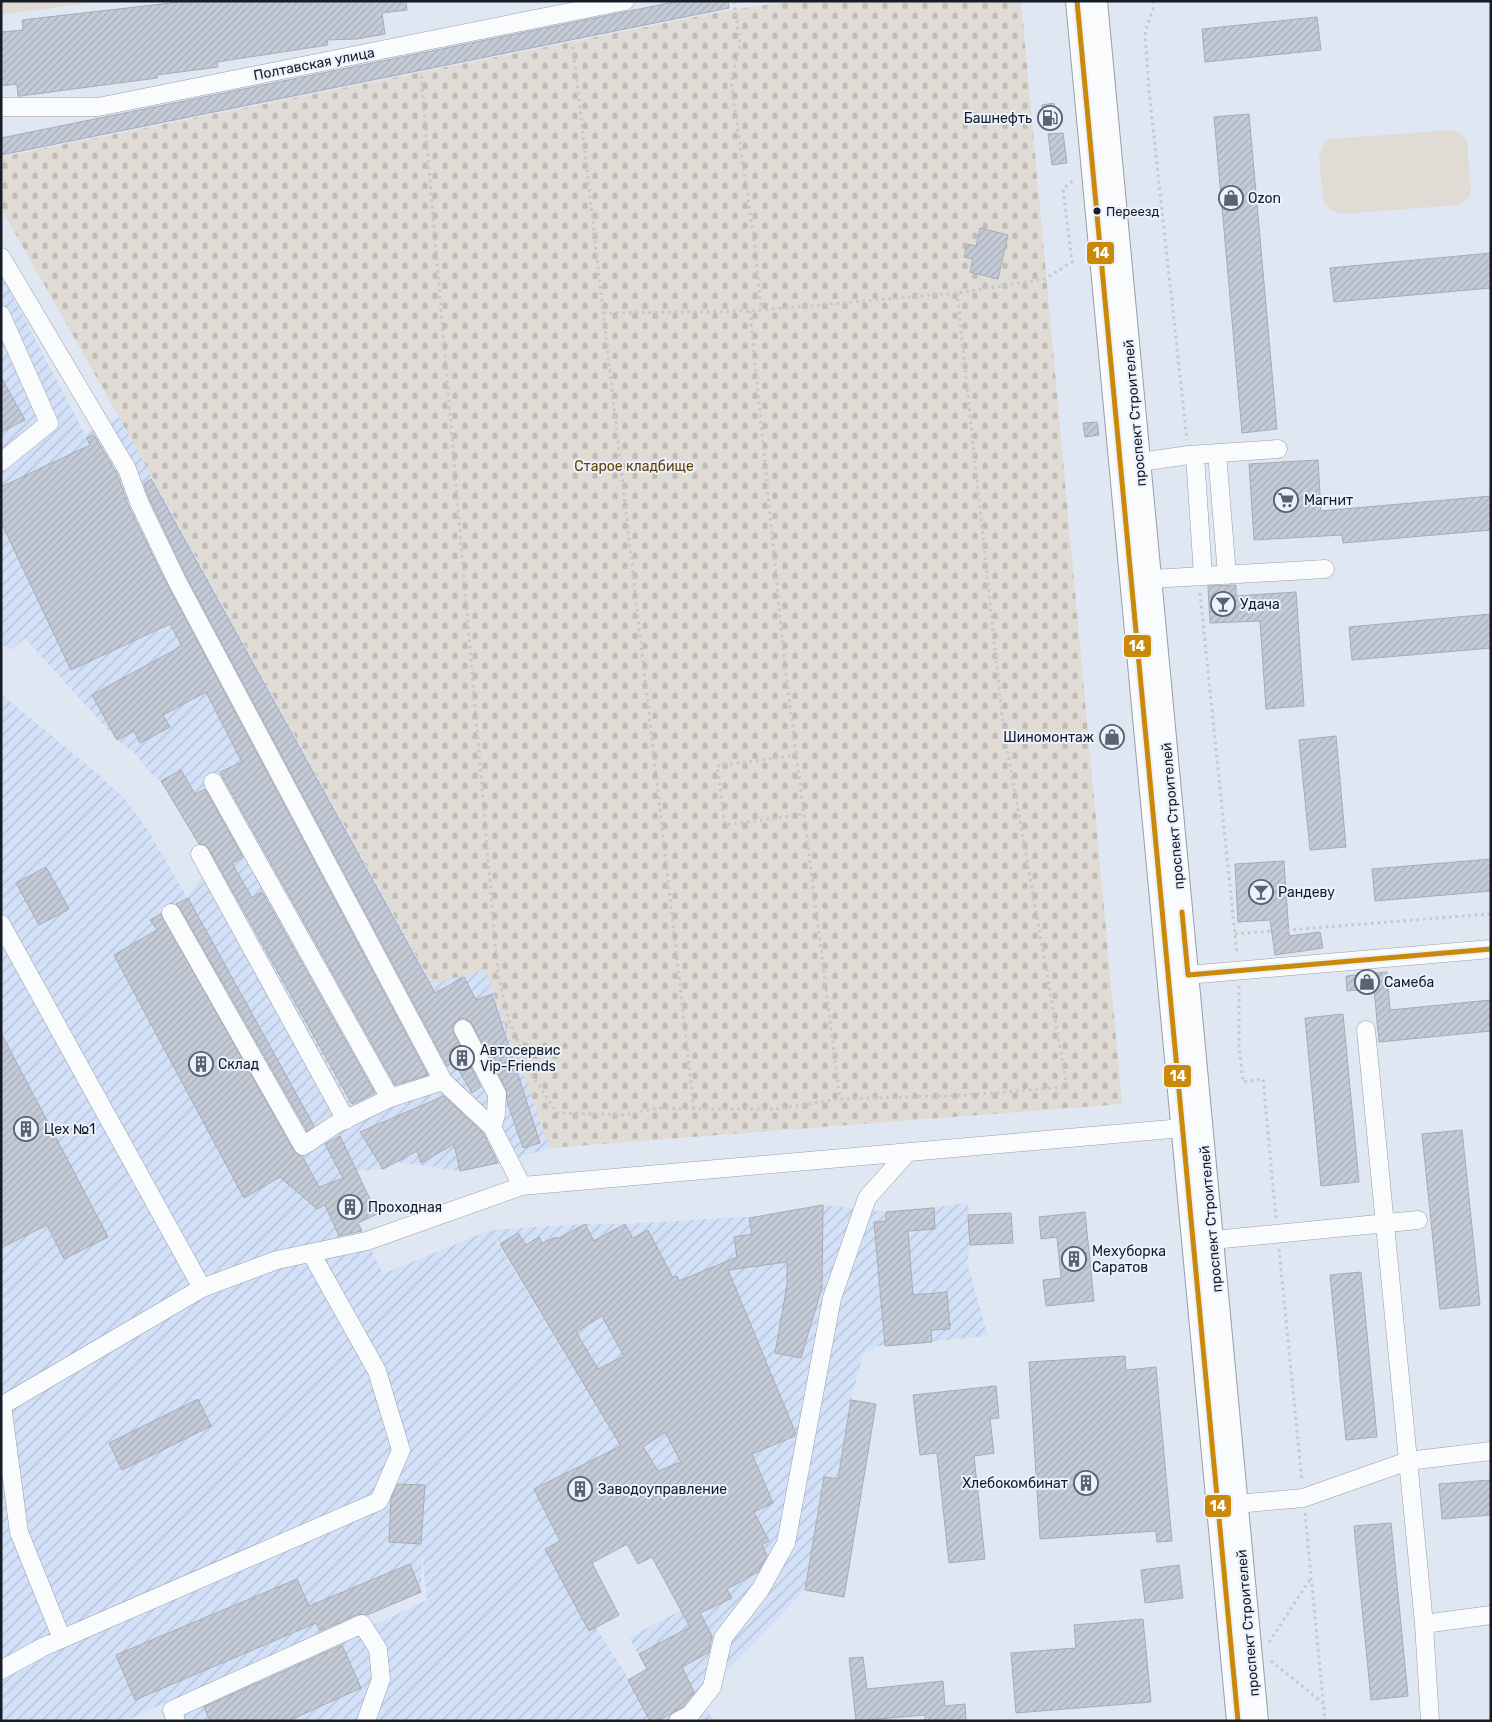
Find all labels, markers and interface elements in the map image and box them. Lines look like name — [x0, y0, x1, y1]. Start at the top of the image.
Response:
street label: Полтавская улица — [252, 44, 376, 84]
fuel station icon: Башнефть — [1037, 105, 1063, 131]
place label: Башнефть — [964, 110, 1032, 127]
shop icon: Ozon — [1218, 185, 1244, 211]
place label: Ozon — [1248, 190, 1281, 207]
place label: Переезд — [1106, 204, 1160, 219]
marker: Переезд — [1092, 206, 1102, 216]
line badge: 14 — [1086, 241, 1115, 265]
text: 14 — [1093, 245, 1110, 262]
street label: проспект Строителей — [1120, 339, 1150, 487]
park label: Старое кладбище — [574, 458, 694, 475]
supermarket icon: Магнит — [1273, 487, 1299, 513]
place label: Магнит — [1304, 492, 1353, 509]
bar icon: Удача — [1210, 591, 1236, 617]
place label: Удача — [1240, 596, 1280, 613]
line badge: 14 — [1123, 634, 1152, 658]
text: 14 — [1129, 638, 1146, 655]
shop icon: Шиномонтаж — [1099, 724, 1125, 750]
place label: Шиномонтаж — [1003, 729, 1094, 746]
street label: проспект Строителей — [1158, 742, 1188, 890]
bar icon: Рандеву — [1248, 879, 1274, 905]
place label: Рандеву — [1278, 884, 1335, 901]
shop icon: Самеба — [1354, 969, 1380, 995]
place label: Самеба — [1384, 974, 1434, 991]
place label: Автосервис Vip-Friends — [480, 1042, 561, 1075]
building icon: Автосервис Vip-Friends — [449, 1045, 475, 1071]
building icon: Склад — [188, 1051, 214, 1077]
place label: Склад — [218, 1056, 259, 1073]
line badge: 14 — [1163, 1064, 1192, 1088]
text: 14 — [1170, 1068, 1187, 1085]
building icon: Цех №1 — [13, 1116, 39, 1142]
place label: Цех №1 — [44, 1121, 95, 1138]
street label: проспект Строителей — [1196, 1145, 1226, 1293]
building icon: Проходная — [337, 1194, 363, 1220]
place label: Проходная — [368, 1199, 442, 1216]
place label: Мехуборка Саратов — [1092, 1243, 1166, 1276]
building icon: Мехуборка Саратов — [1061, 1246, 1087, 1272]
building icon: Хлебокомбинат — [1073, 1470, 1099, 1496]
place label: Хлебокомбинат — [962, 1475, 1068, 1492]
building icon: Заводоуправление — [567, 1476, 593, 1502]
place label: Заводоуправление — [598, 1481, 727, 1498]
line badge: 14 — [1204, 1494, 1232, 1518]
text: 14 — [1210, 1498, 1227, 1515]
street label: проспект Строителей — [1233, 1549, 1263, 1697]

